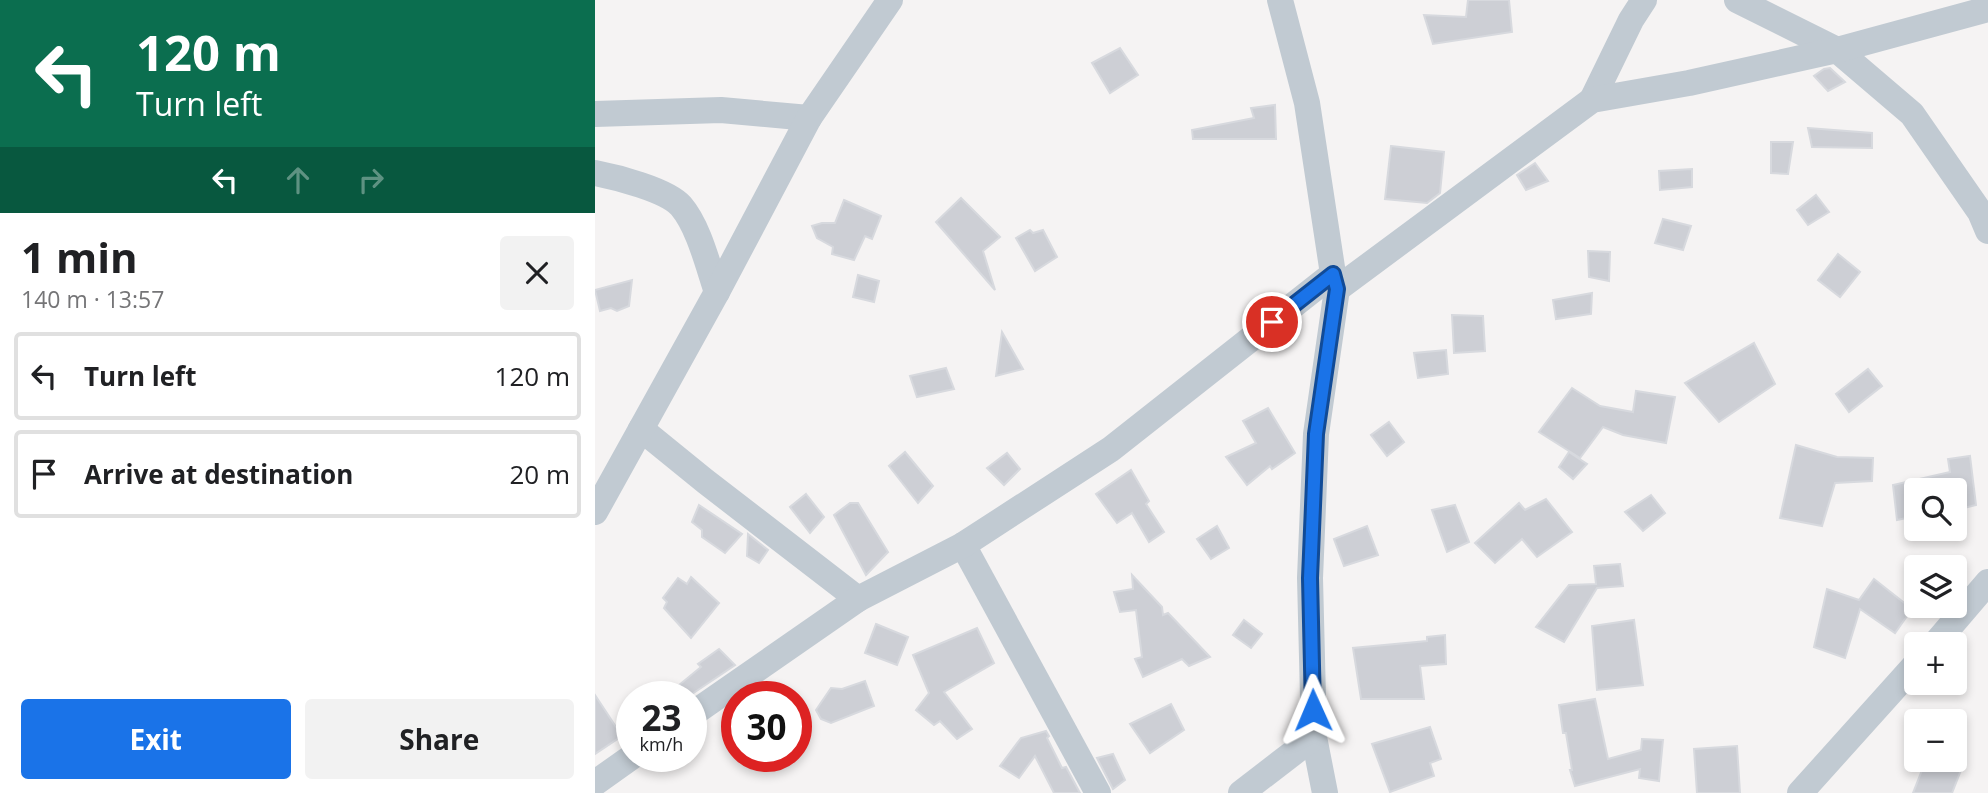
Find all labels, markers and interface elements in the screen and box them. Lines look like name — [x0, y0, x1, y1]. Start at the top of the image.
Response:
text: 120 m — [136, 19, 281, 85]
icon: left — [21, 28, 112, 119]
text: Turn left — [136, 82, 262, 125]
icon: left — [206, 161, 244, 199]
icon: ahead — [279, 161, 317, 199]
icon: right — [352, 161, 390, 199]
text: 1 min — [21, 228, 138, 285]
button: close — [500, 236, 574, 310]
text: 140 m · 13:57 — [21, 283, 164, 315]
pin — [1242, 292, 1302, 352]
icon: arrive — [1253, 303, 1291, 341]
icon: left — [25, 357, 63, 395]
text: Turn left — [84, 358, 196, 394]
text: 120 m — [495, 358, 570, 394]
icon: arrive — [25, 455, 63, 493]
text: Arrive at destination — [84, 456, 353, 492]
text: 20 m — [509, 456, 570, 492]
map controls — [1904, 478, 1967, 772]
button: search — [1904, 478, 1967, 541]
button: layers — [1904, 555, 1967, 618]
button: + — [1904, 632, 1967, 695]
position arrow — [1276, 673, 1350, 747]
speed limit sign: 30 — [721, 681, 812, 772]
text: 23 — [641, 694, 682, 741]
button: Exit — [21, 699, 291, 779]
button: Share — [305, 699, 574, 779]
button: − — [1904, 709, 1967, 772]
text: km/h — [640, 732, 683, 756]

